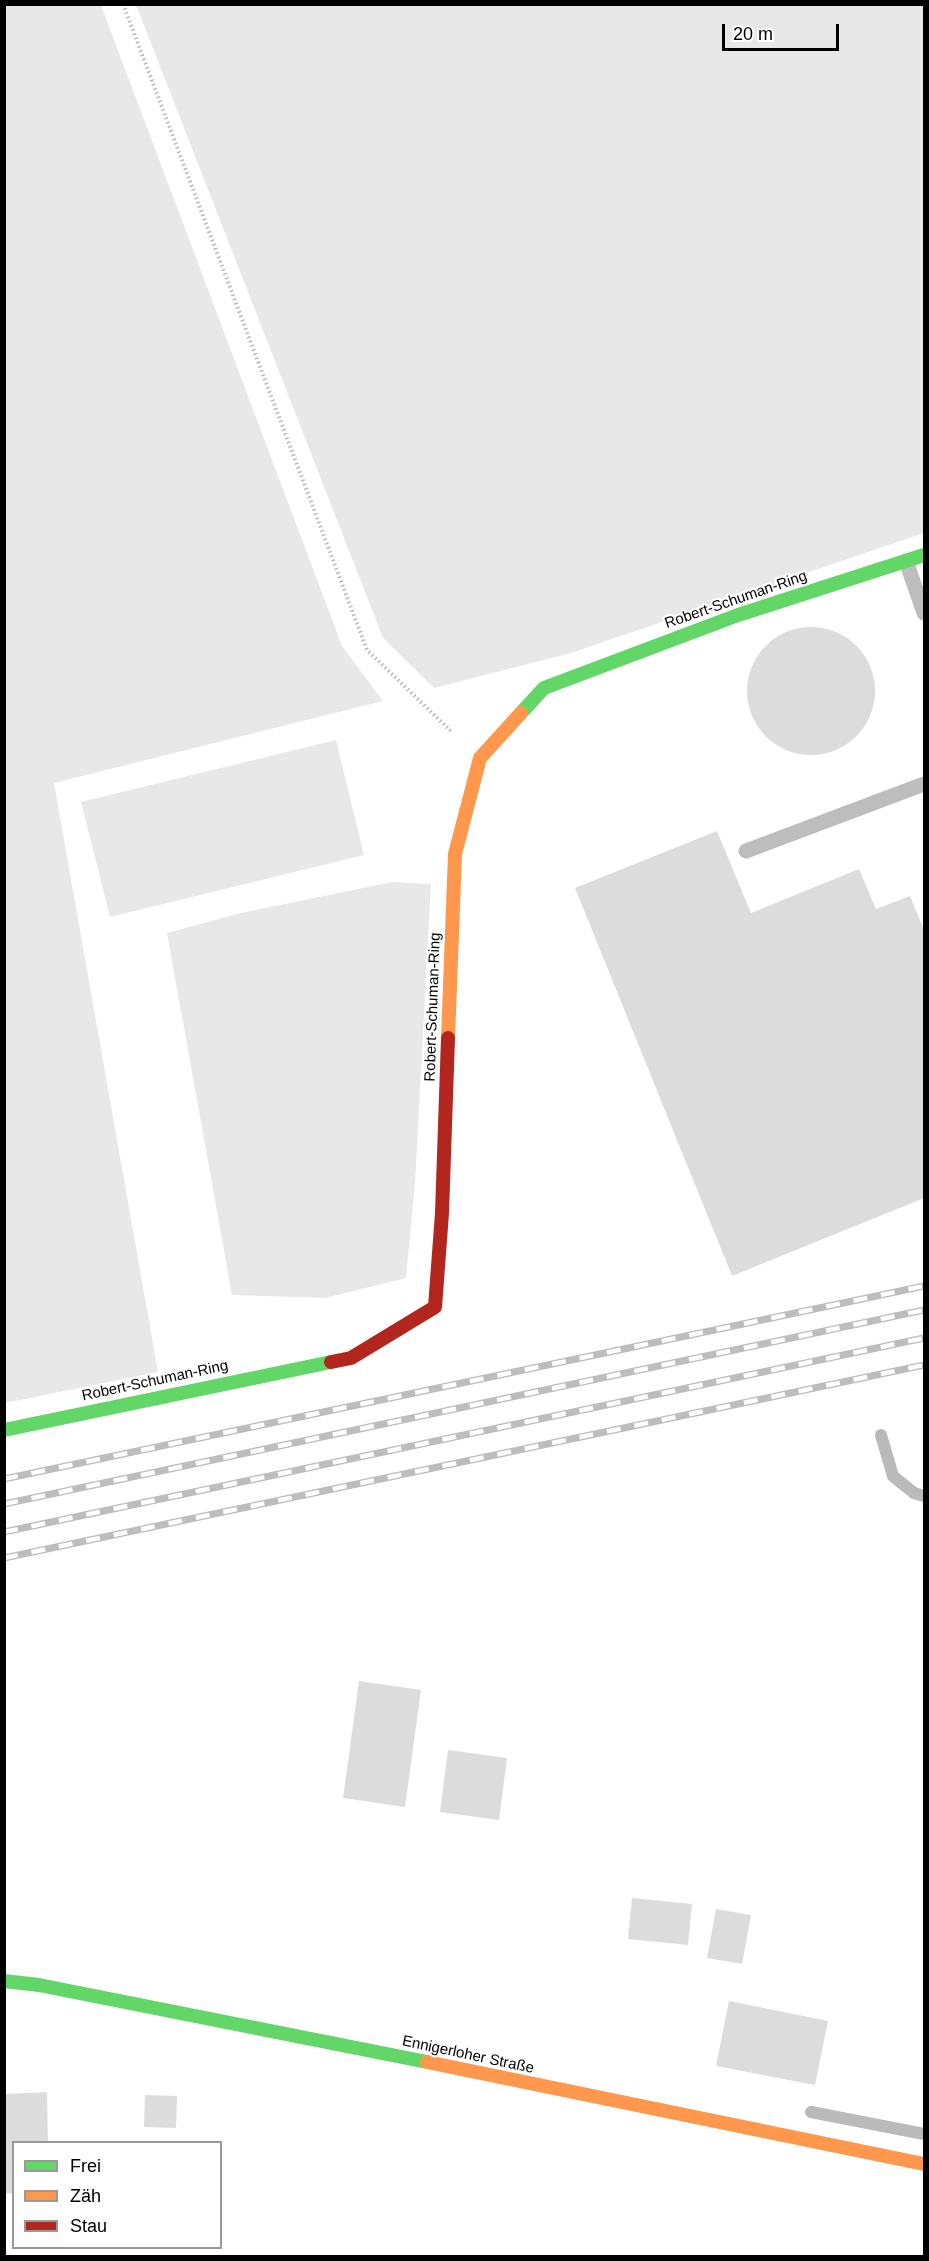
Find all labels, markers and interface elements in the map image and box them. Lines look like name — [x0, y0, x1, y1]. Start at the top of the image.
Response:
scale bar — [725, 12, 842, 50]
text: 20 m — [733, 24, 773, 44]
street label: Robert-Schuman-Ring — [663, 567, 809, 633]
street label: Robert-Schuman-Ring — [421, 932, 445, 1082]
street label: Robert-Schuman-Ring — [80, 1357, 230, 1405]
street label: Ennigerloher Straße — [400, 2032, 536, 2078]
legend — [12, 2141, 222, 2249]
text: Frei — [70, 2156, 101, 2176]
text: Zäh — [70, 2186, 101, 2206]
text: Stau — [70, 2216, 107, 2236]

